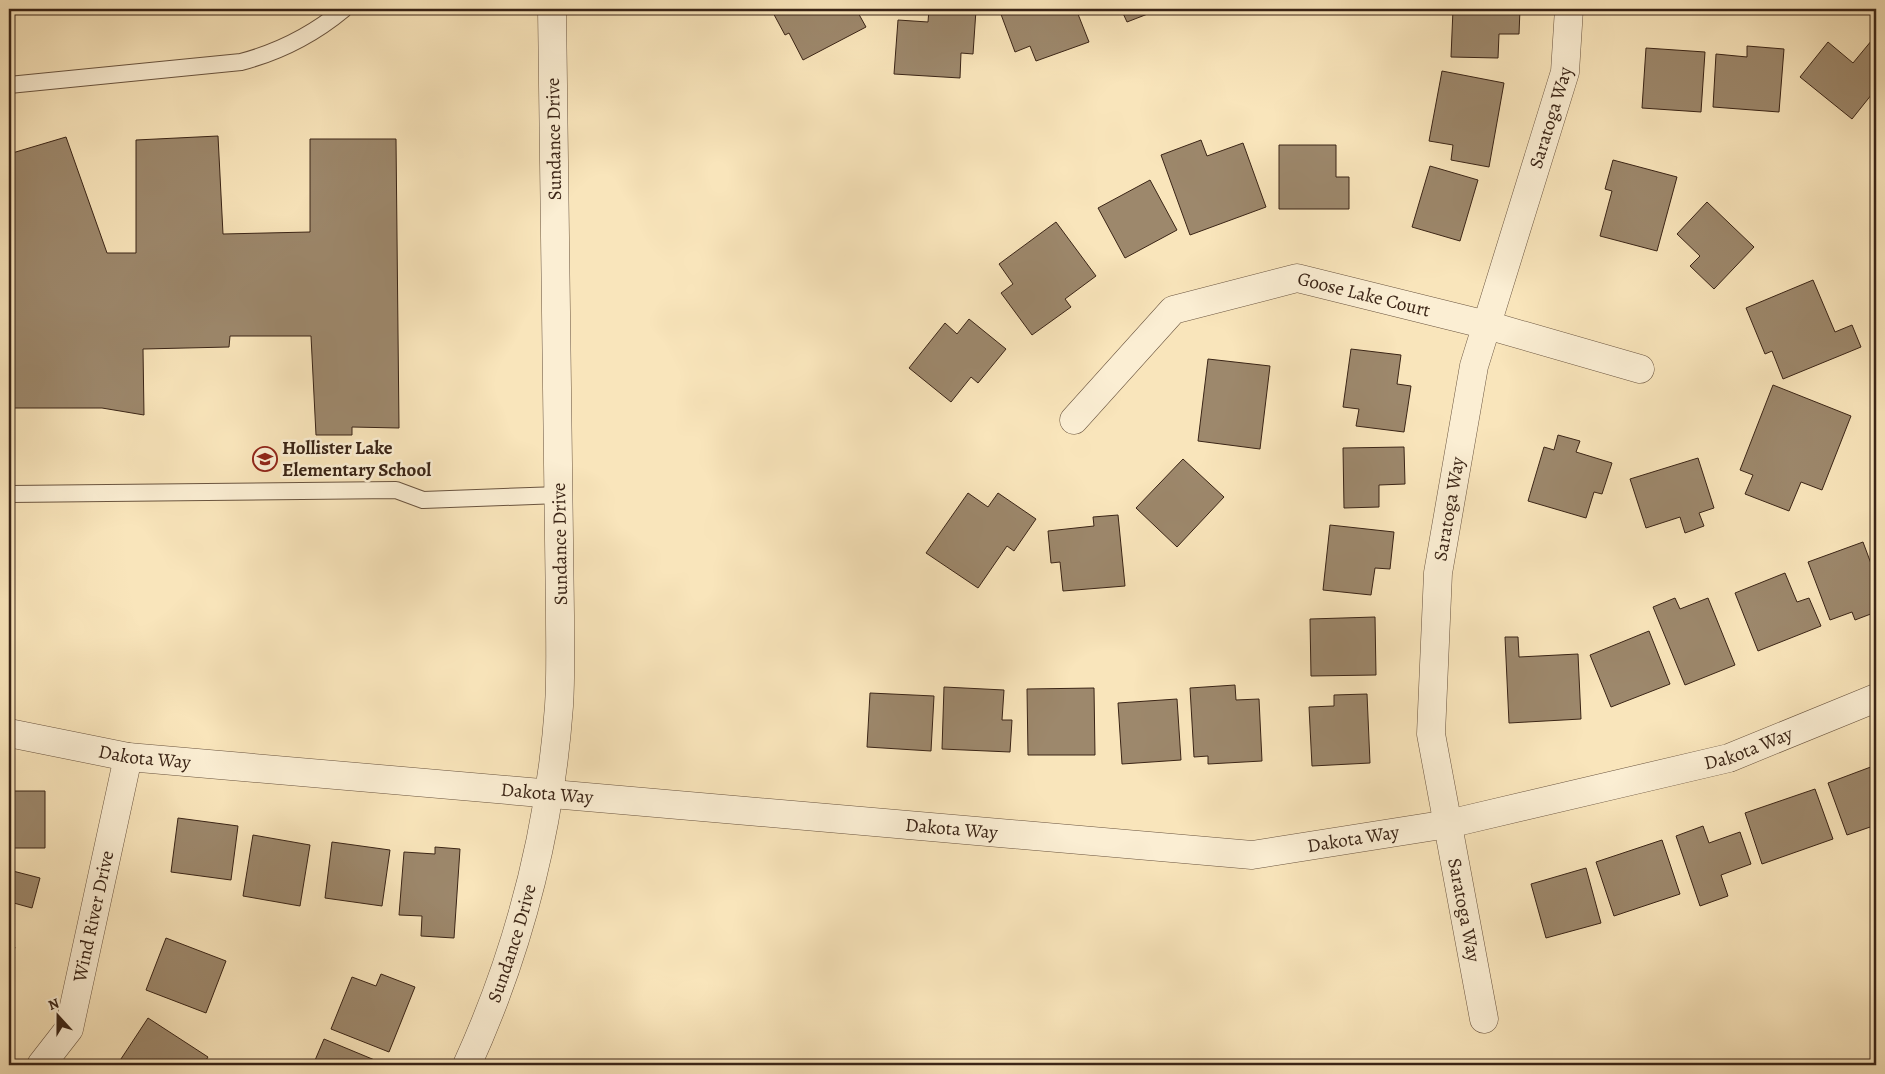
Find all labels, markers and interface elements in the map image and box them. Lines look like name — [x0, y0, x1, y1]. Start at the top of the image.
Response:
street label: Saratoga Way — [1523, 66, 1578, 172]
street label: Sundance Drive — [540, 77, 568, 201]
street label: Goose Lake Court — [1295, 266, 1433, 323]
place label: Hollister Lake Elementary School — [282, 435, 431, 483]
school or university icon: Hollister Lake Elementary School — [252, 446, 278, 472]
street label: Saratoga Way — [1427, 454, 1471, 563]
street label: Sundance Drive — [546, 482, 574, 606]
street label: Dakota Way — [1702, 720, 1797, 776]
street label: Dakota Way — [96, 738, 192, 775]
street label: Dakota Way — [500, 777, 595, 811]
street label: Dakota Way — [904, 812, 999, 846]
street label: Dakota Way — [1305, 819, 1401, 859]
street label: Wind River Drive — [66, 848, 120, 985]
street label: Saratoga Way — [1441, 856, 1487, 965]
street label: Sundance Drive — [481, 881, 543, 1006]
north arrow — [32, 992, 82, 1042]
text: N — [45, 994, 62, 1015]

